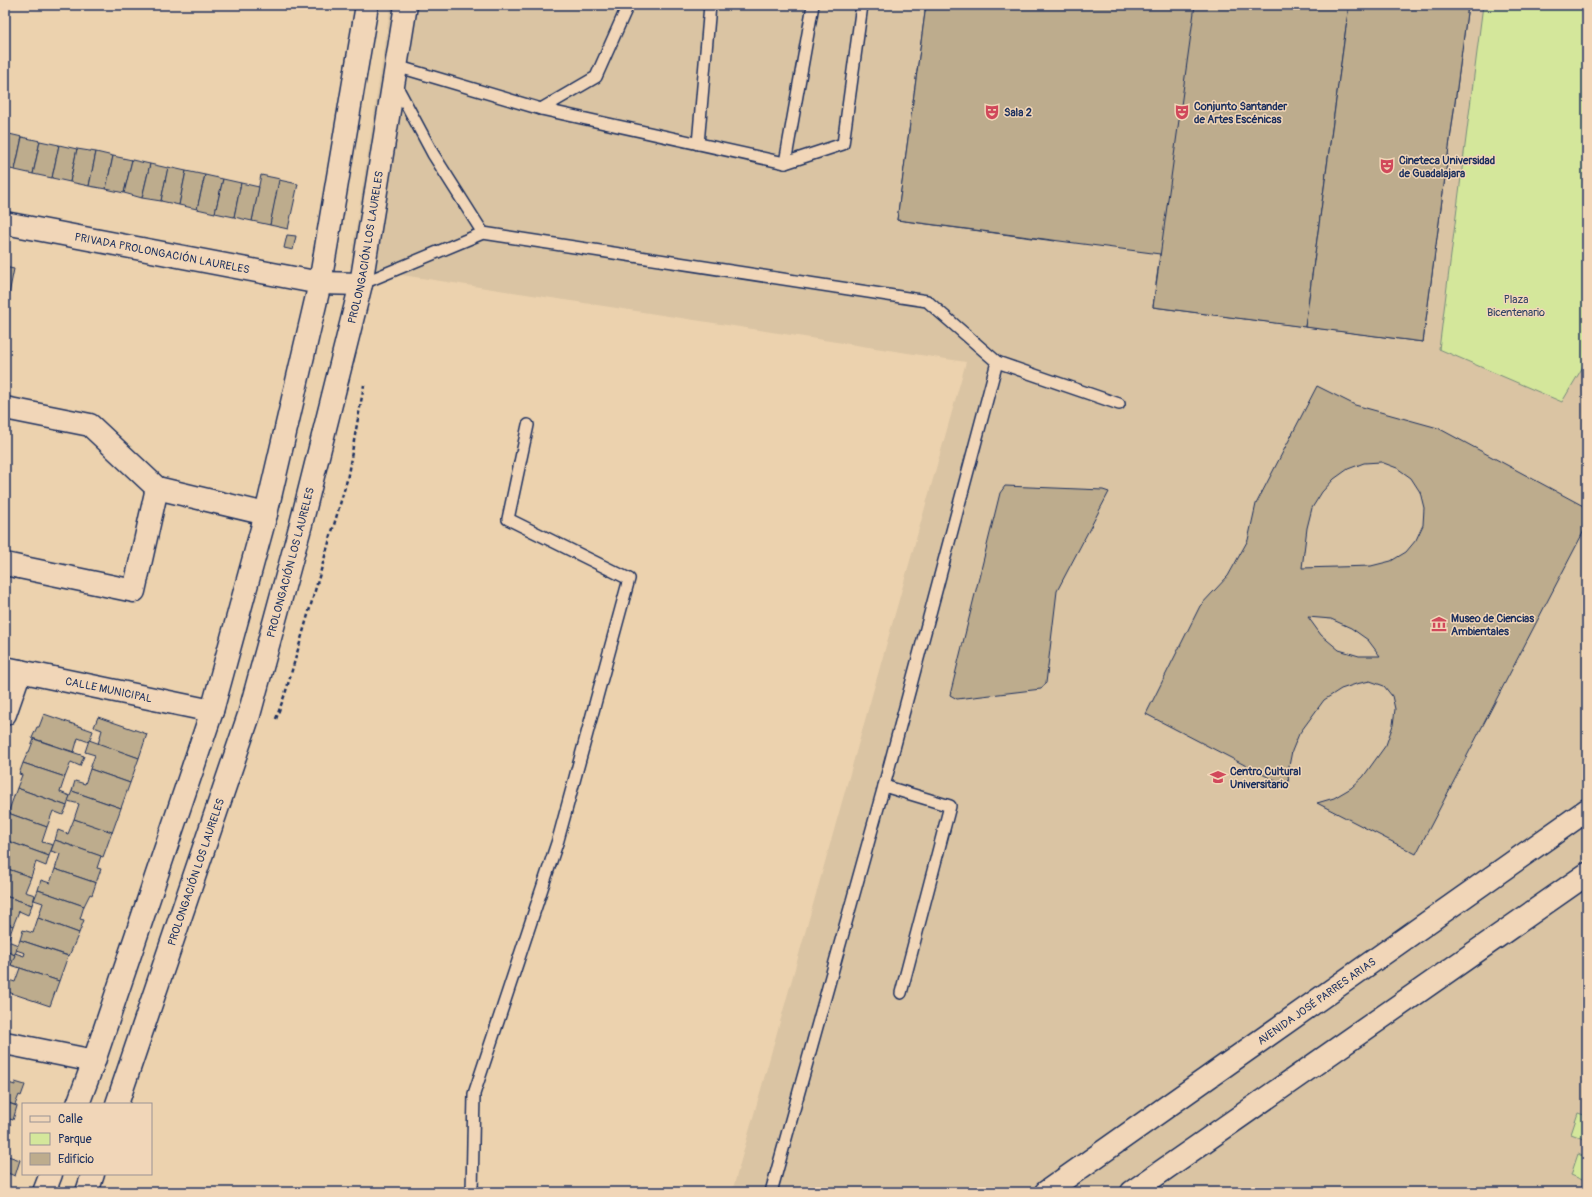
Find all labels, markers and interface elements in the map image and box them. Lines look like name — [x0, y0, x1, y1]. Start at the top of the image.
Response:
place label: Conjunto Santander de Artes Escénicas — [1194, 100, 1288, 126]
theatre icon: Sala 2 — [983, 103, 1001, 121]
theatre icon: Conjunto Santander de Artes Escénicas — [1173, 103, 1191, 121]
place label: Sala 2 — [1004, 106, 1032, 119]
place label: Cineteca Universidad de Guadalajara — [1399, 154, 1495, 180]
theatre icon: Cineteca Universidad de Guadalajara — [1378, 157, 1396, 175]
street label: PROLONGACIÓN LOS LAURELES — [345, 170, 386, 325]
street label: PRIVADA PROLONGACIÓN LAURELES — [74, 230, 251, 276]
park label: Plaza Bicentenario — [1487, 293, 1545, 319]
street label: PROLONGACIÓN LOS LAURELES — [264, 486, 316, 639]
place label: Museo de Ciencias Ambientales — [1451, 612, 1534, 638]
museum icon: Museo de Ciencias Ambientales — [1430, 615, 1448, 633]
street label: CALLE MUNICIPAL — [64, 674, 153, 705]
place label: Centro Cultural Universitario — [1230, 765, 1301, 791]
school or university icon: Centro Cultural Universitario — [1209, 768, 1227, 786]
street label: PROLONGACIÓN LOS LAURELES — [165, 797, 227, 947]
street label: AVENIDA JOSÉ PARRES ARIAS — [1255, 955, 1378, 1047]
legend — [22, 1103, 152, 1175]
text: Calle — [58, 1112, 83, 1127]
text: Parque — [58, 1132, 92, 1147]
text: Edificio — [58, 1152, 94, 1167]

